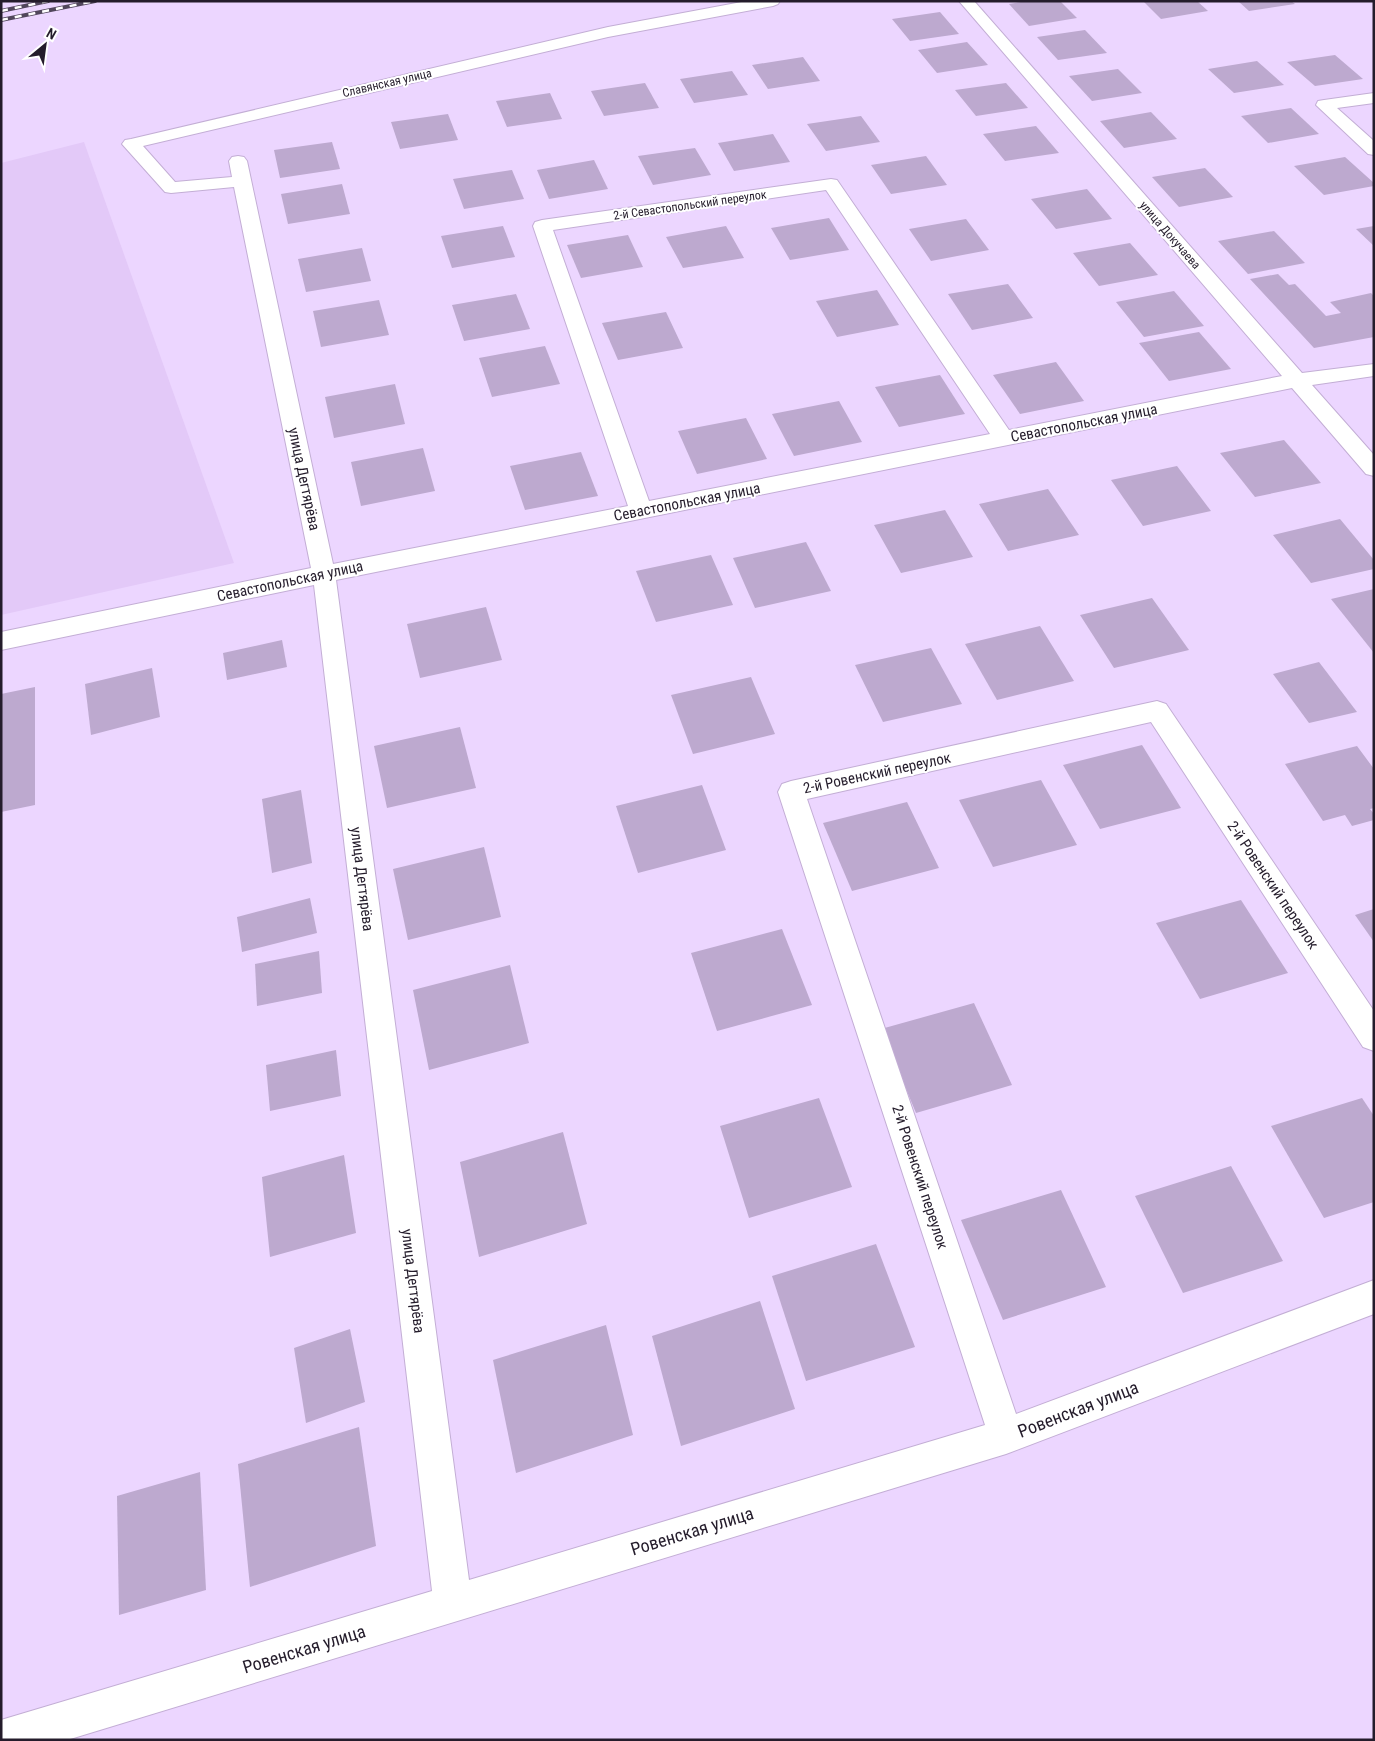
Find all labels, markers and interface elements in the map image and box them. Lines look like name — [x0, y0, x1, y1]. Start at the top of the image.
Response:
north arrow — [20, 20, 70, 70]
text: N — [44, 25, 59, 43]
street label: Славянская улица — [341, 66, 433, 100]
street label: 2-й Севастопольский переулок — [613, 187, 768, 223]
street label: улица Докучаева — [1137, 198, 1203, 272]
street label: Севастопольская улица — [1009, 400, 1159, 446]
street label: улица Дегтярёва — [284, 426, 324, 532]
street label: Севастопольская улица — [612, 479, 762, 525]
street label: Севастопольская улица — [215, 557, 365, 605]
street label: 2-й Ровенский переулок — [802, 749, 952, 797]
street label: 2-й Ровенский переулок — [1223, 818, 1323, 952]
street label: улица Дегтярёва — [347, 826, 377, 932]
street label: 2-й Ровенский переулок — [888, 1103, 952, 1251]
street label: улица Дегтярёва — [398, 1228, 428, 1334]
street label: Ровенская улица — [1015, 1376, 1141, 1442]
street label: Ровенская улица — [628, 1502, 756, 1560]
street label: Ровенская улица — [240, 1620, 368, 1678]

